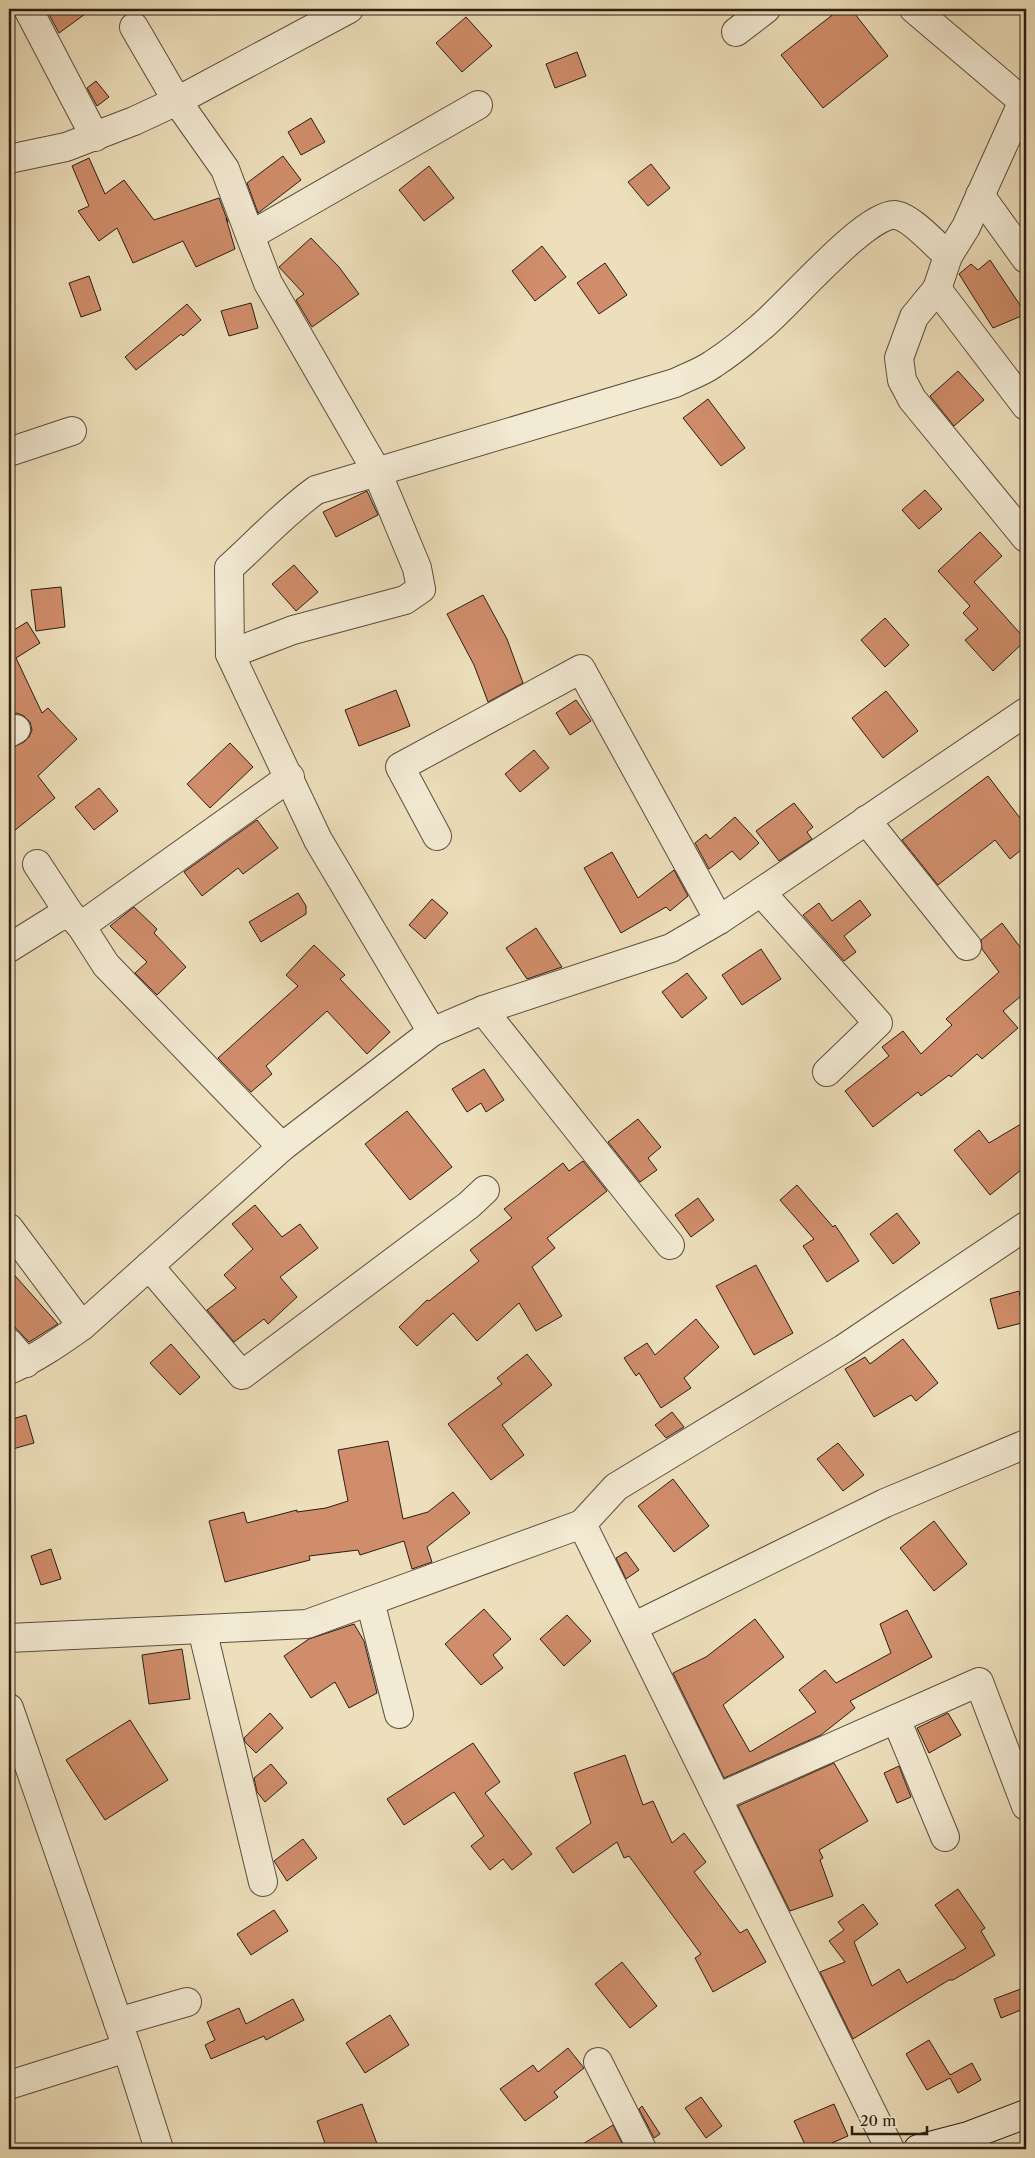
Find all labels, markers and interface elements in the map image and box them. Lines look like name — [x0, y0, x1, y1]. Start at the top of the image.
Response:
scale bar — [852, 2103, 928, 2135]
text: 20 m — [860, 2111, 896, 2130]

